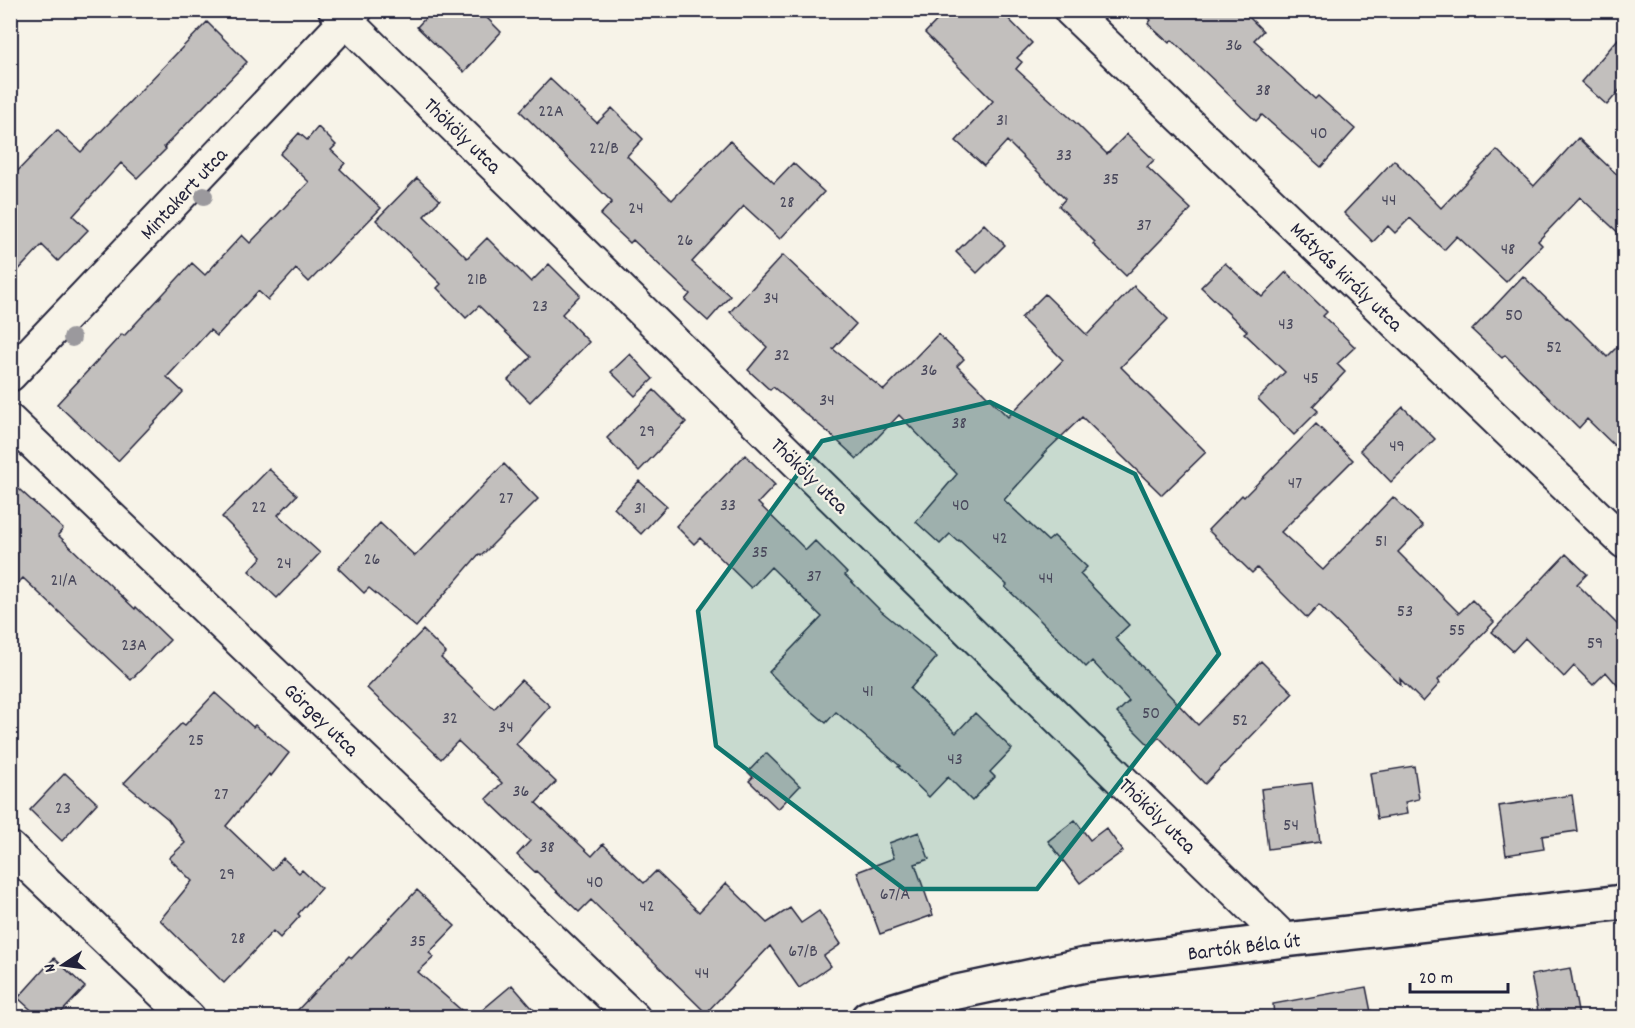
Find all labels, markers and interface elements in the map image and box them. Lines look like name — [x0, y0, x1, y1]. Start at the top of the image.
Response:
house number: 36 — [1226, 34, 1242, 59]
house number: 38 — [1255, 79, 1271, 104]
street label: Thököly utca — [415, 92, 508, 183]
house number: 22A — [538, 100, 564, 125]
house number: 31 — [996, 109, 1008, 134]
house number: 40 — [1310, 122, 1328, 147]
house number: 22/B — [589, 137, 619, 162]
street label: Mintakert utca — [134, 141, 237, 248]
house number: 33 — [1056, 144, 1072, 169]
house number: 35 — [1103, 168, 1119, 193]
house number: 44 — [1382, 189, 1396, 214]
house number: 28 — [779, 191, 795, 216]
house number: 24 — [628, 197, 644, 222]
house number: 37 — [1137, 214, 1152, 239]
street label: Mátyás király utca — [1282, 216, 1409, 341]
house number: 26 — [677, 229, 693, 254]
house number: 48 — [1501, 238, 1515, 263]
house number: 21B — [467, 268, 487, 293]
house number: 34 — [763, 287, 779, 312]
house number: 23 — [532, 295, 548, 320]
house number: 50 — [1505, 304, 1523, 329]
house number: 43 — [1278, 313, 1294, 338]
house number: 52 — [1546, 336, 1562, 361]
house number: 32 — [774, 344, 790, 369]
house number: 36 — [921, 359, 937, 384]
house number: 45 — [1303, 367, 1319, 392]
house number: 34 — [819, 389, 835, 414]
house number: 38 — [951, 412, 967, 437]
house number: 29 — [639, 420, 655, 445]
street label: Thököly utca — [762, 432, 855, 523]
house number: 49 — [1389, 435, 1405, 460]
house number: 47 — [1288, 472, 1302, 497]
house number: 27 — [499, 487, 513, 512]
house number: 33 — [720, 494, 736, 519]
house number: 40 — [952, 494, 970, 519]
house number: 22 — [251, 496, 267, 521]
house number: 31 — [634, 497, 646, 522]
house number: 42 — [992, 527, 1008, 552]
house number: 51 — [1375, 530, 1387, 555]
house number: 35 — [752, 541, 768, 566]
house number: 26 — [364, 548, 380, 573]
house number: 24 — [276, 552, 292, 577]
house number: 37 — [807, 565, 822, 590]
house number: 44 — [1039, 567, 1053, 592]
house number: 21/A — [51, 569, 78, 594]
house number: 53 — [1397, 600, 1413, 625]
house number: 55 — [1449, 619, 1465, 644]
house number: 59 — [1587, 632, 1603, 657]
house number: 23A — [121, 634, 147, 659]
street label: Görgey utca — [275, 678, 365, 766]
house number: 41 — [862, 680, 874, 705]
house number: 50 — [1142, 702, 1160, 727]
house number: 32 — [442, 707, 458, 732]
house number: 52 — [1232, 709, 1248, 734]
house number: 34 — [498, 716, 514, 741]
house number: 25 — [188, 729, 204, 754]
house number: 43 — [947, 748, 963, 773]
street label: Thököly utca — [1110, 772, 1203, 863]
house number: 36 — [513, 780, 529, 805]
house number: 27 — [214, 783, 228, 808]
house number: 23 — [55, 797, 71, 822]
house number: 54 — [1283, 814, 1299, 839]
house number: 38 — [539, 836, 555, 861]
house number: 29 — [219, 863, 235, 888]
house number: 40 — [586, 871, 604, 896]
house number: 67/A — [880, 883, 911, 908]
house number: 42 — [639, 895, 655, 920]
house number: 28 — [230, 927, 246, 952]
street label: Bartók Béla út — [1186, 927, 1303, 971]
house number: 35 — [410, 930, 426, 955]
north arrow — [33, 935, 93, 995]
house number: 67/B — [788, 940, 818, 965]
scale bar — [1410, 956, 1508, 994]
text: N — [39, 961, 63, 974]
house number: 44 — [695, 962, 709, 987]
text: 20 m — [1419, 967, 1453, 992]

